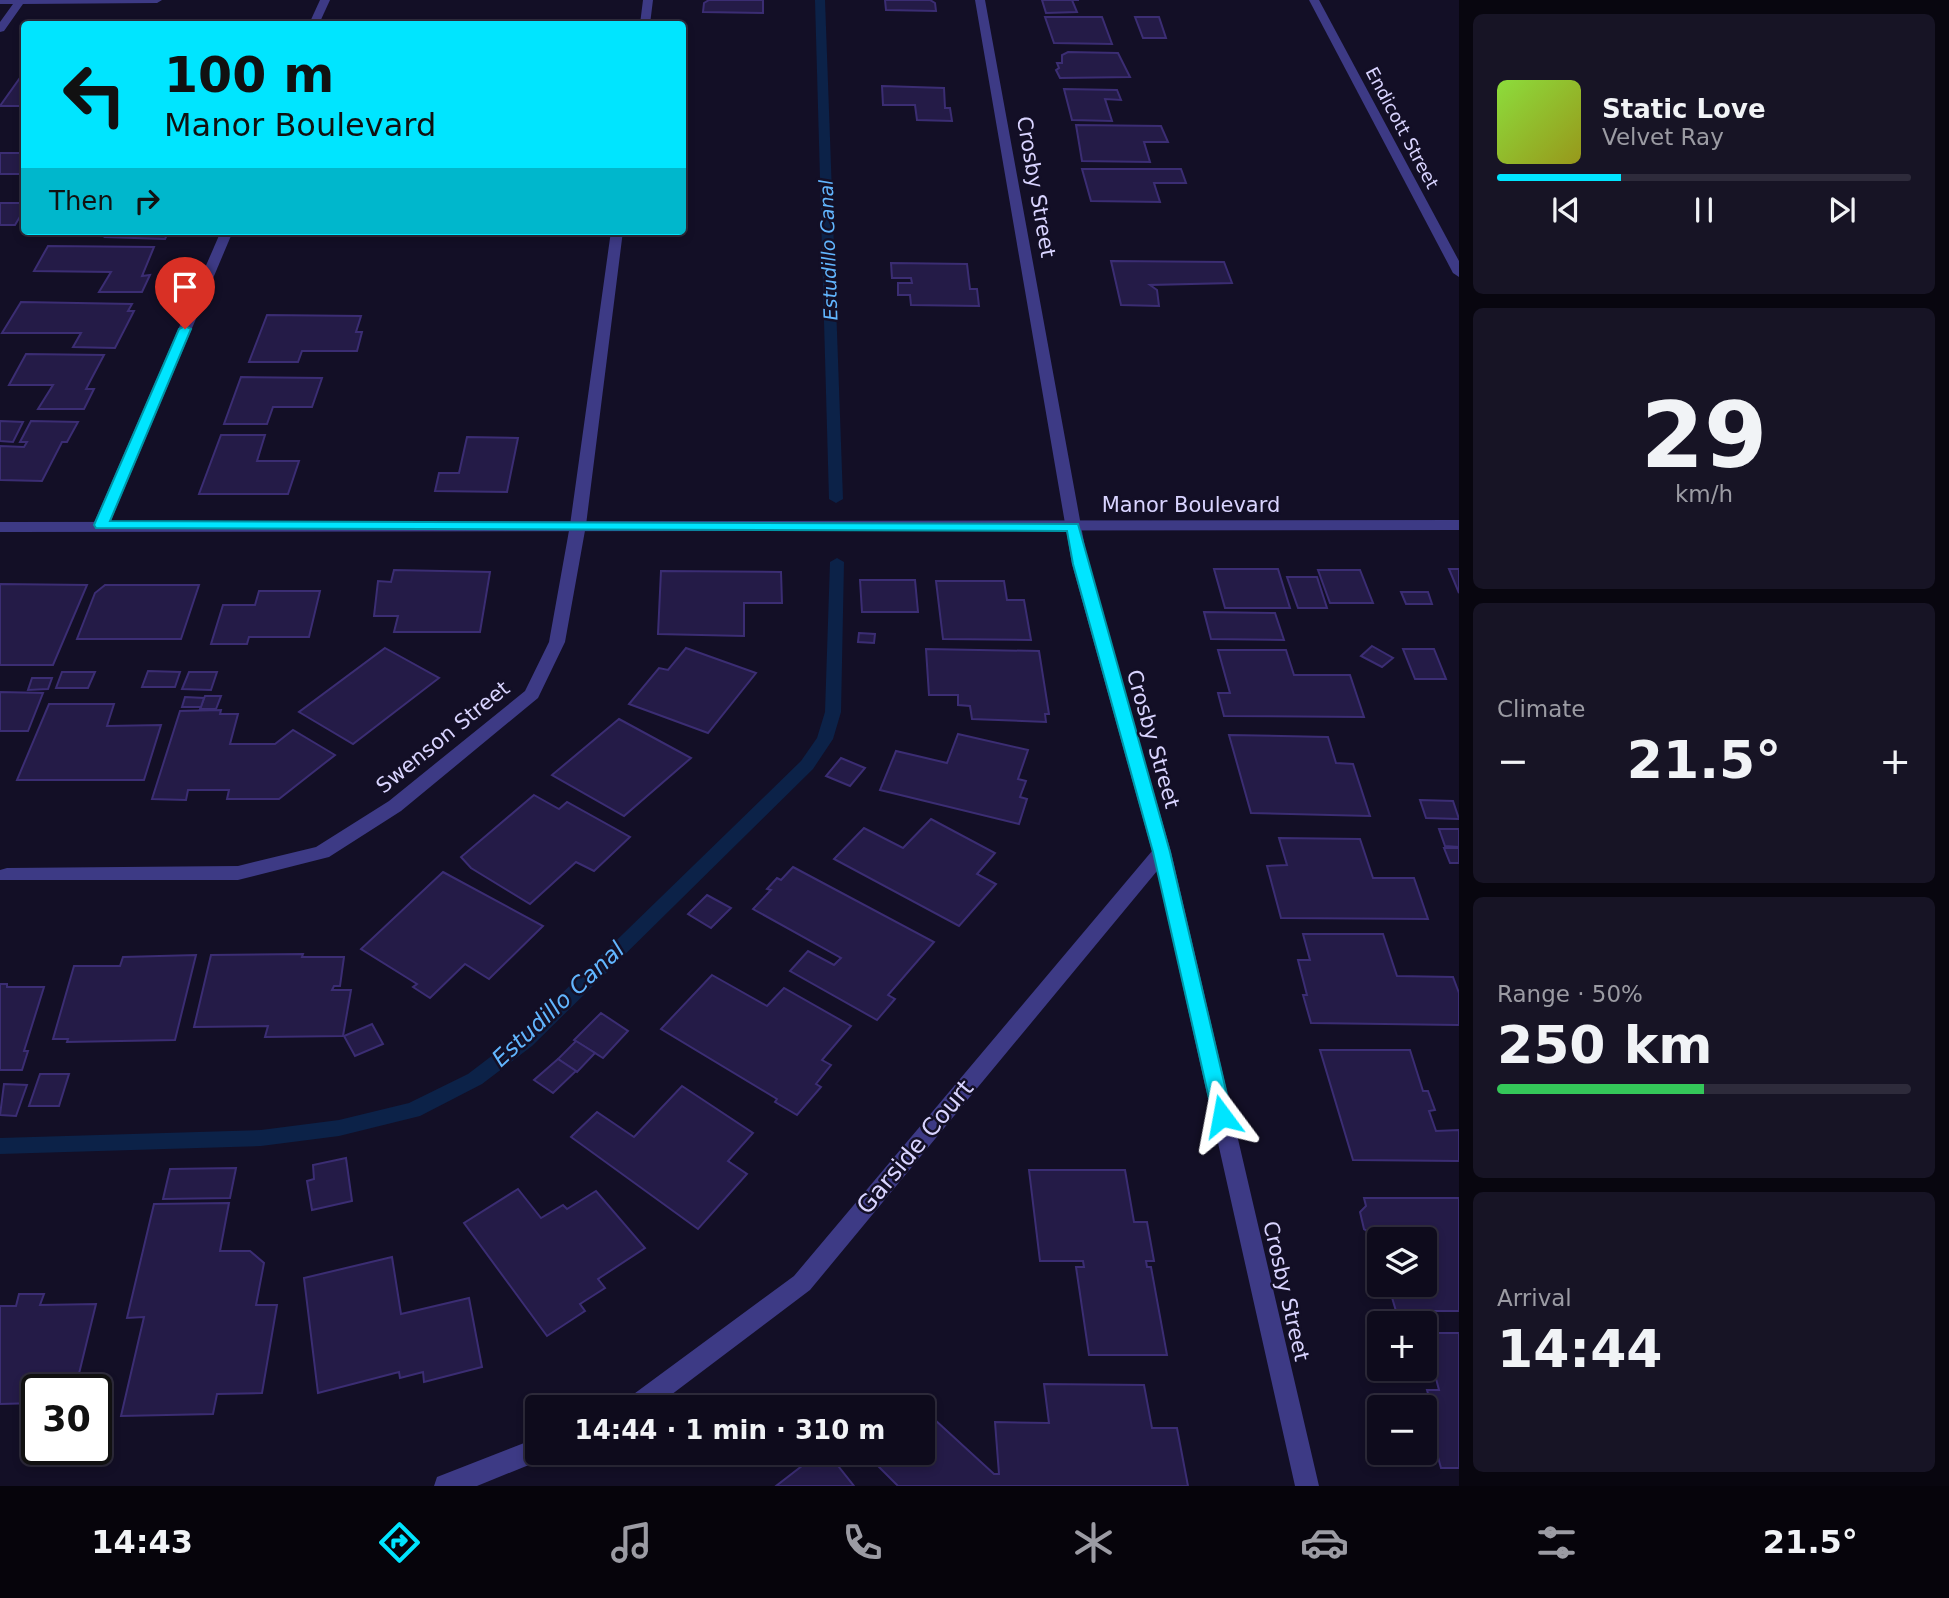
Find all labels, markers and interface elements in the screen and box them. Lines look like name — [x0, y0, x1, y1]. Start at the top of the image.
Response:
text: 100 m — [164, 47, 334, 104]
icon: left — [49, 49, 140, 140]
street label: Endicott Street — [1362, 63, 1443, 192]
text: Static Love — [1602, 94, 1766, 124]
text: Manor Boulevard — [164, 106, 436, 144]
street label: Crosby Street — [1012, 115, 1060, 259]
text: Velvet Ray — [1602, 124, 1724, 150]
water label: Estudillo Canal — [815, 179, 841, 321]
icon: right — [128, 182, 166, 220]
text: Then — [49, 186, 114, 216]
icon: previous — [1547, 191, 1585, 229]
icon: pause — [1685, 191, 1723, 229]
icon: next — [1823, 191, 1861, 229]
pin — [155, 257, 215, 329]
icon: arrive — [166, 268, 204, 306]
text: 29 — [1641, 383, 1767, 488]
text: km/h — [1675, 481, 1733, 507]
street label: Manor Boulevard — [1102, 493, 1280, 517]
street label: Crosby Street — [1122, 667, 1184, 811]
street label: Swenson Street — [372, 676, 514, 798]
text: Climate — [1497, 696, 1586, 722]
text: 21.5° — [1627, 730, 1781, 790]
text: − — [1497, 739, 1529, 783]
text: + — [1879, 739, 1911, 783]
water label: Estudillo Canal — [487, 936, 630, 1072]
text: Range · 50% — [1497, 981, 1643, 1007]
text: 250 km — [1497, 1015, 1712, 1075]
street label: Garside Court — [851, 1074, 979, 1220]
position arrow — [1185, 1079, 1259, 1153]
street label: Crosby Street — [1258, 1219, 1314, 1363]
map controls — [1367, 1227, 1437, 1465]
button: layers — [1367, 1227, 1437, 1297]
text: Arrival — [1497, 1285, 1572, 1311]
button: + — [1367, 1311, 1437, 1381]
text: 14:44 — [1497, 1319, 1663, 1379]
speed limit sign: 30 — [21, 1374, 112, 1465]
button: − — [1367, 1395, 1437, 1465]
text: 14:44 · 1 min · 310 m — [575, 1415, 885, 1445]
icon: directions — [375, 1518, 424, 1567]
icon: music — [607, 1518, 656, 1567]
icon: phone — [838, 1518, 887, 1567]
icon: climate — [1069, 1518, 1118, 1567]
icon: car — [1300, 1518, 1349, 1567]
icon: filters — [1532, 1518, 1581, 1567]
text: 14:43 — [91, 1523, 193, 1561]
text: 21.5° — [1763, 1523, 1858, 1561]

